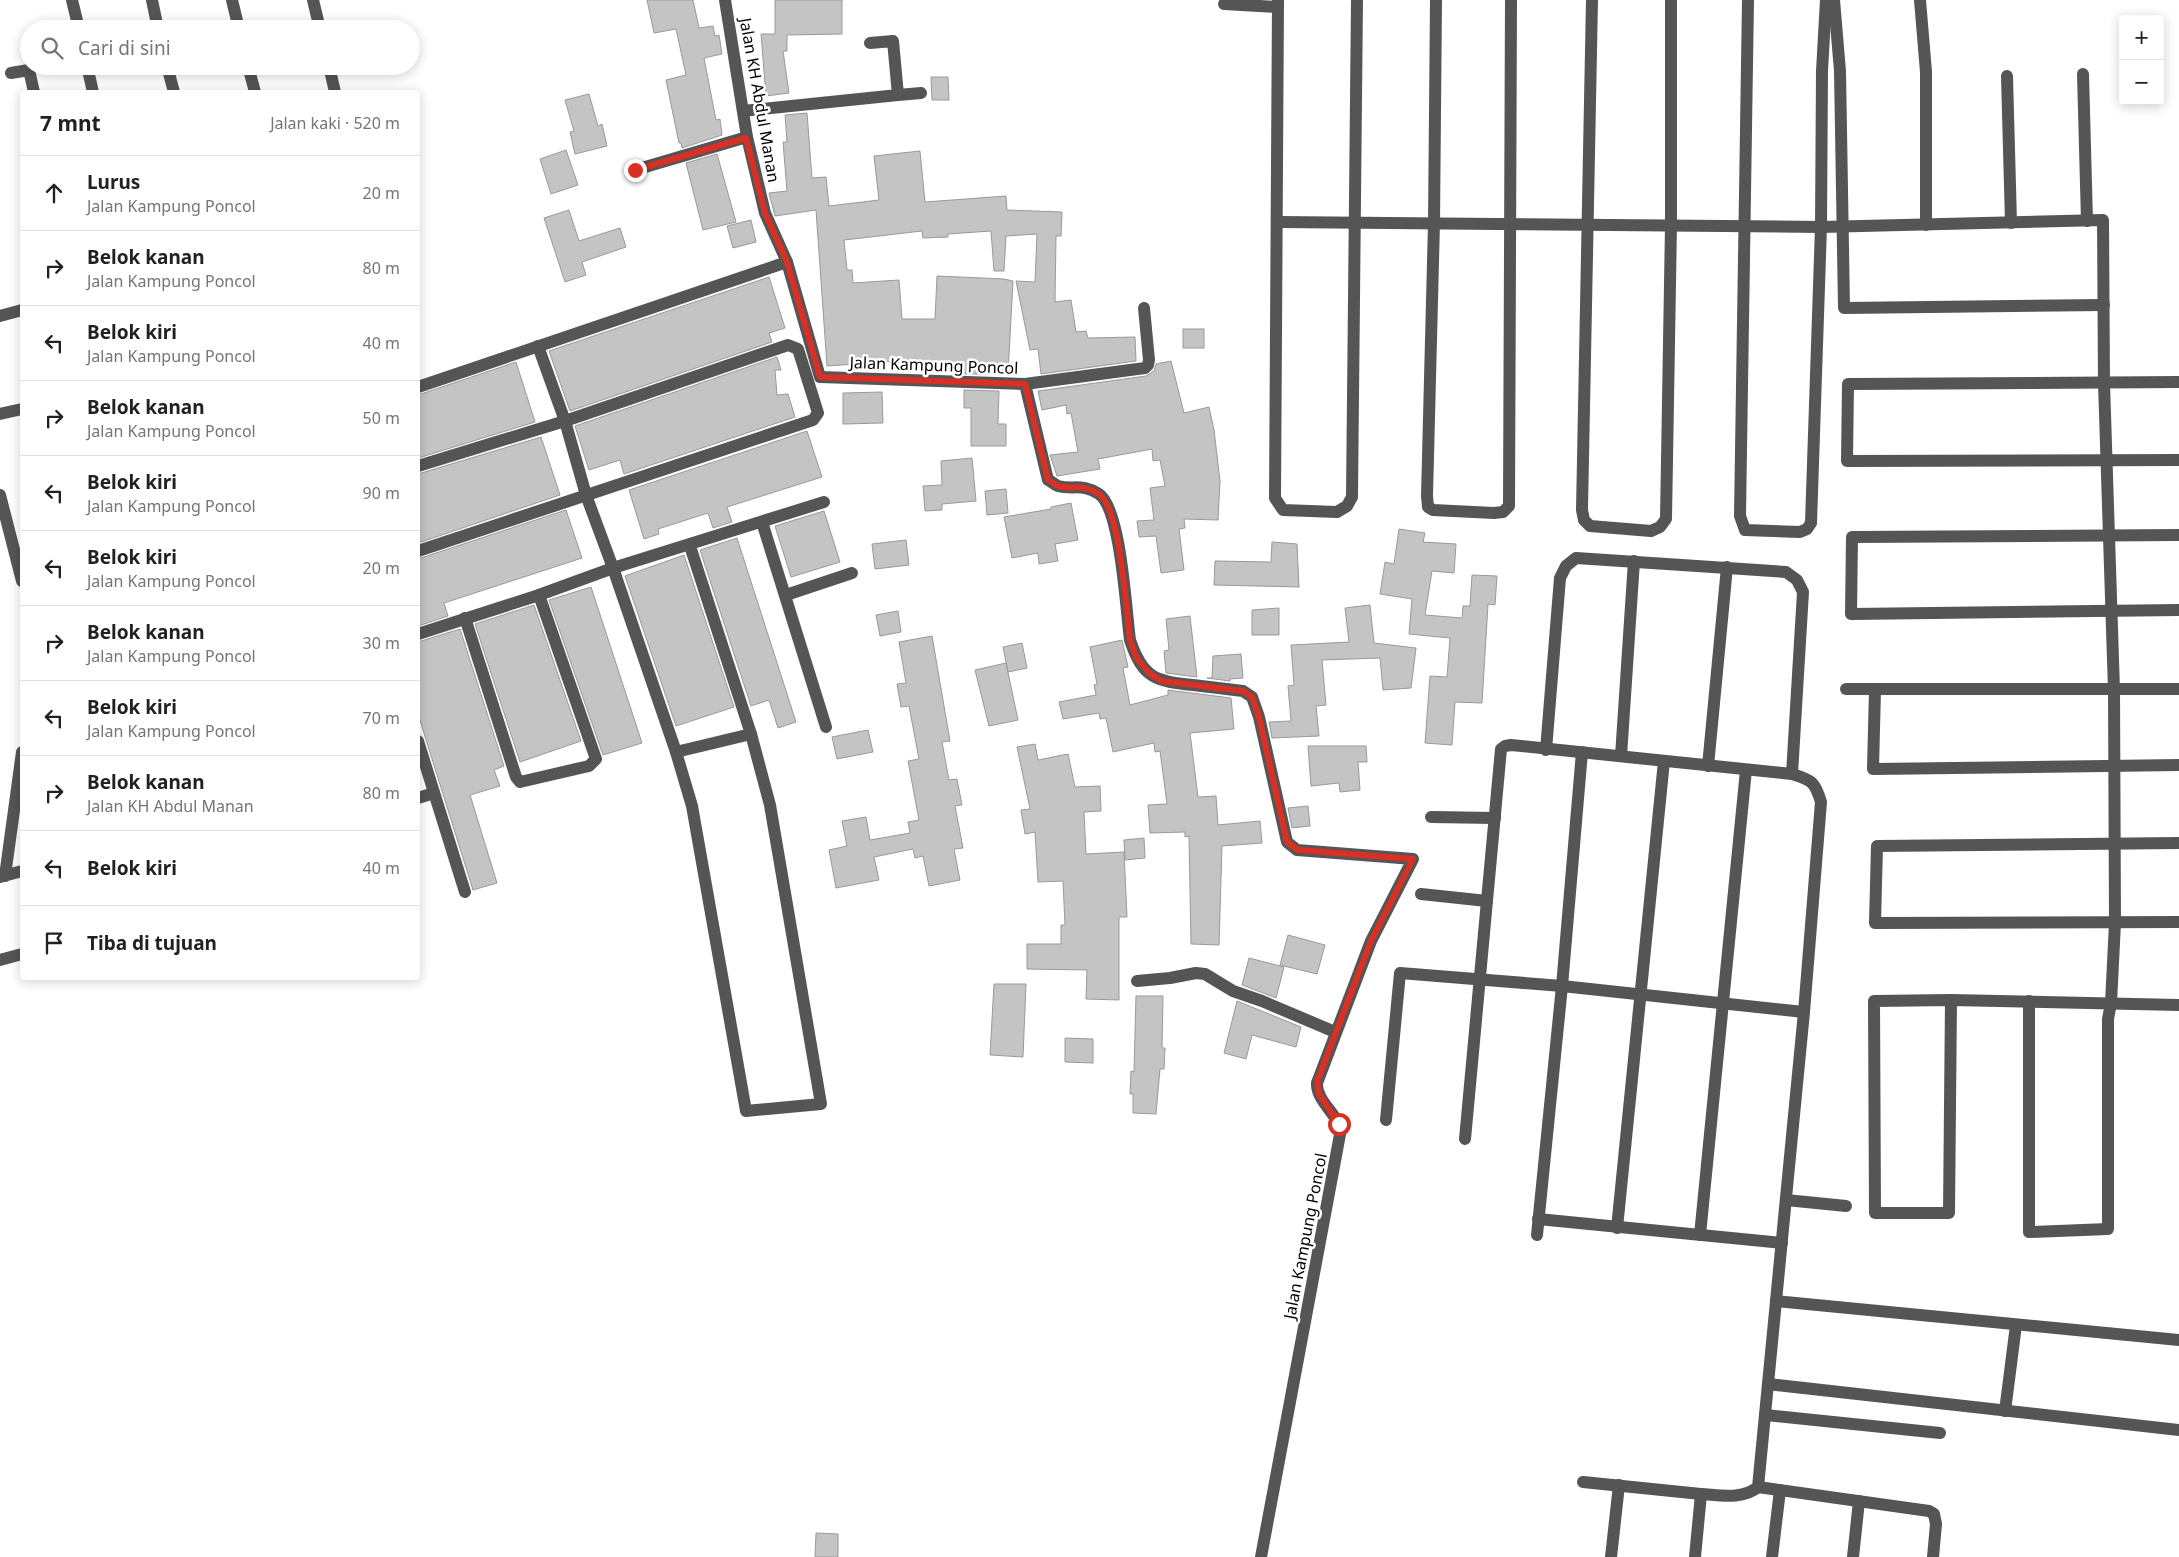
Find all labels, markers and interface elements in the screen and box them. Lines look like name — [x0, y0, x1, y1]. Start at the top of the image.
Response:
street label: Jalan KH Abdul Manan — [734, 14, 785, 184]
map controls — [2119, 15, 2164, 105]
button: + — [2119, 15, 2164, 60]
search box — [20, 20, 420, 75]
icon: search — [38, 34, 66, 62]
text: Cari di sini — [78, 35, 171, 61]
button: − — [2119, 60, 2164, 105]
text: 7 mnt — [40, 109, 101, 137]
text: Jalan kaki · 520 m — [270, 112, 400, 134]
route end — [624, 159, 647, 182]
text: Lurus — [87, 169, 140, 195]
icon: ahead — [40, 179, 68, 207]
text: 20 m — [363, 182, 400, 204]
text: Jalan Kampung Poncol — [87, 195, 256, 217]
text: Belok kanan — [87, 244, 204, 270]
icon: right — [40, 254, 68, 282]
text: 80 m — [363, 257, 400, 279]
text: Jalan Kampung Poncol — [87, 270, 256, 292]
text: Belok kiri — [87, 319, 177, 345]
icon: left — [40, 329, 68, 357]
text: 40 m — [363, 332, 400, 354]
text: Jalan Kampung Poncol — [87, 345, 256, 367]
street label: Jalan Kampung Poncol — [847, 351, 1019, 379]
text: Belok kanan — [87, 394, 204, 420]
icon: right — [40, 404, 68, 432]
text: 50 m — [363, 407, 400, 429]
text: Jalan Kampung Poncol — [87, 420, 256, 442]
text: Belok kiri — [87, 469, 177, 495]
icon: left — [40, 479, 68, 507]
text: 90 m — [363, 482, 400, 504]
text: Jalan Kampung Poncol — [87, 495, 256, 517]
text: Belok kiri — [87, 544, 177, 570]
icon: left — [40, 554, 68, 582]
text: 20 m — [363, 557, 400, 579]
text: Jalan Kampung Poncol — [87, 570, 256, 592]
text: Belok kanan — [87, 619, 204, 645]
icon: right — [40, 629, 68, 657]
text: 30 m — [363, 632, 400, 654]
text: Jalan Kampung Poncol — [87, 645, 256, 667]
text: Belok kiri — [87, 694, 177, 720]
icon: left — [40, 704, 68, 732]
text: 70 m — [363, 707, 400, 729]
text: Jalan Kampung Poncol — [87, 720, 256, 742]
text: Belok kanan — [87, 769, 204, 795]
icon: right — [40, 779, 68, 807]
text: 80 m — [363, 782, 400, 804]
text: Jalan KH Abdul Manan — [87, 795, 254, 817]
icon: left — [40, 854, 68, 882]
text: Belok kiri — [87, 855, 177, 881]
text: 40 m — [363, 857, 400, 879]
icon: arrive — [40, 929, 68, 957]
text: Tiba di tujuan — [87, 930, 217, 956]
route start — [1328, 1113, 1351, 1136]
street label: Jalan Kampung Poncol — [1278, 1151, 1332, 1323]

